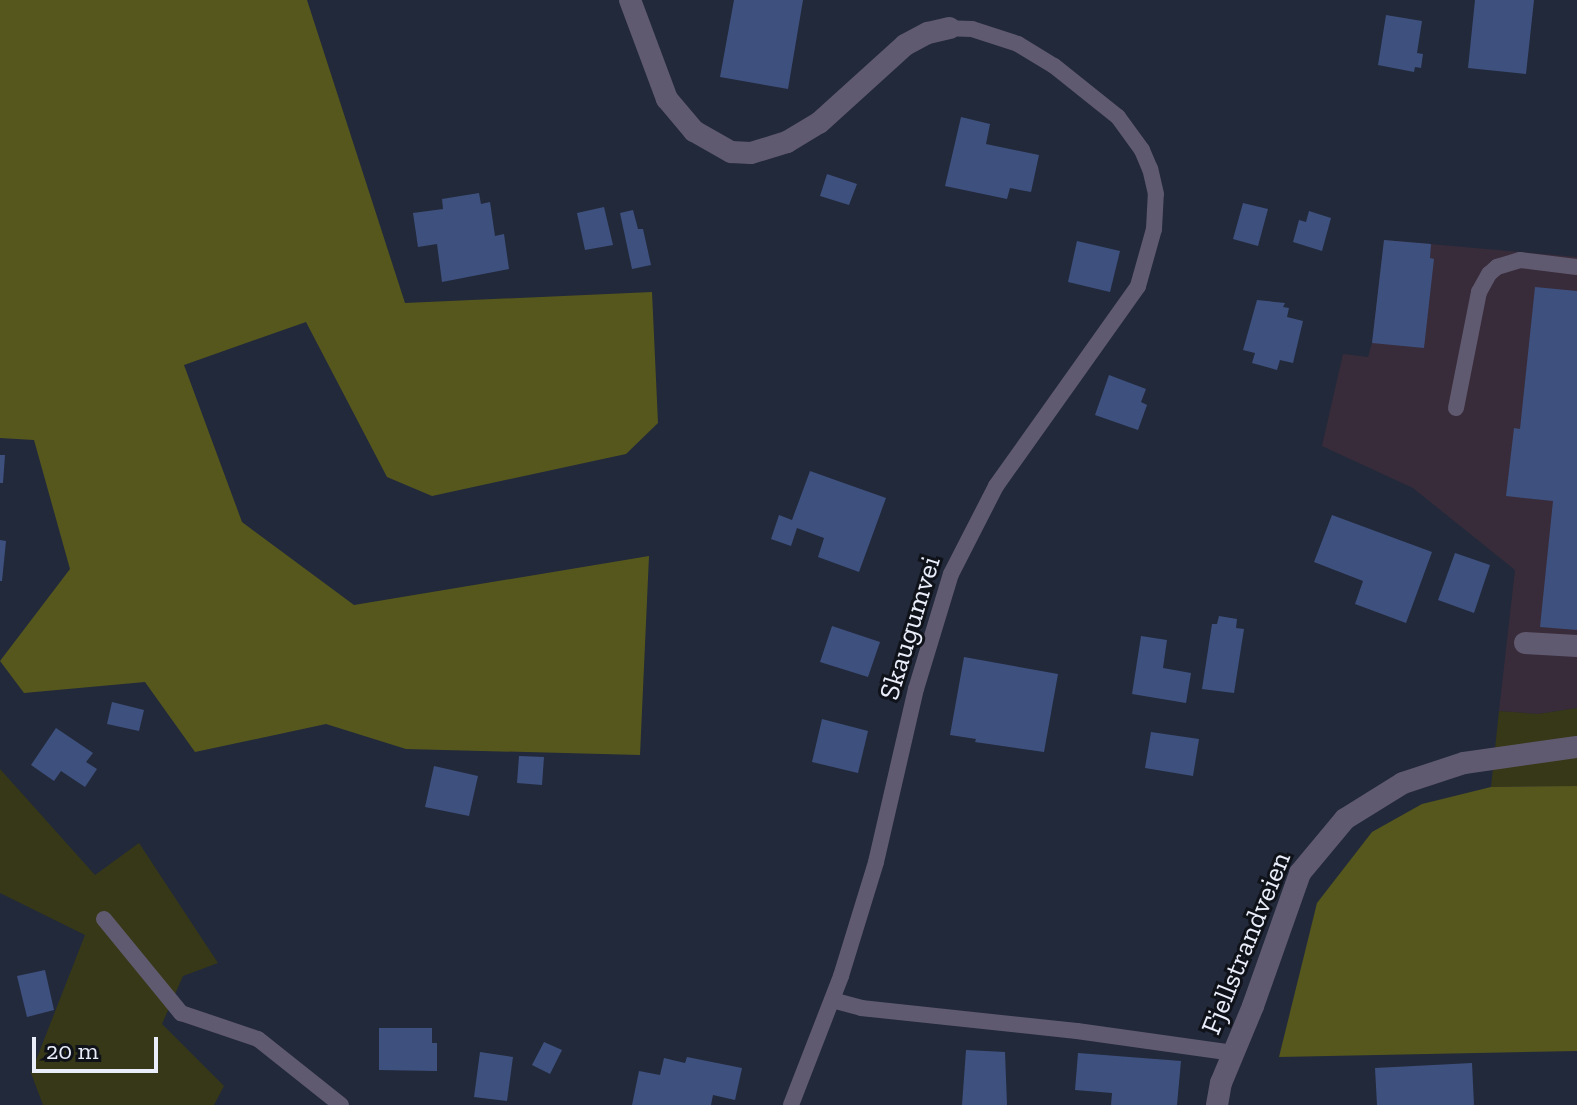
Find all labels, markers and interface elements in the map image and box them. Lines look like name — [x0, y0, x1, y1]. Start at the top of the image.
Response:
street label: Skaugumvei — [872, 552, 948, 704]
street label: Fjellstrandveien — [1194, 847, 1298, 1039]
scale bar — [36, 1021, 162, 1071]
text: 20 m — [46, 1036, 98, 1065]

